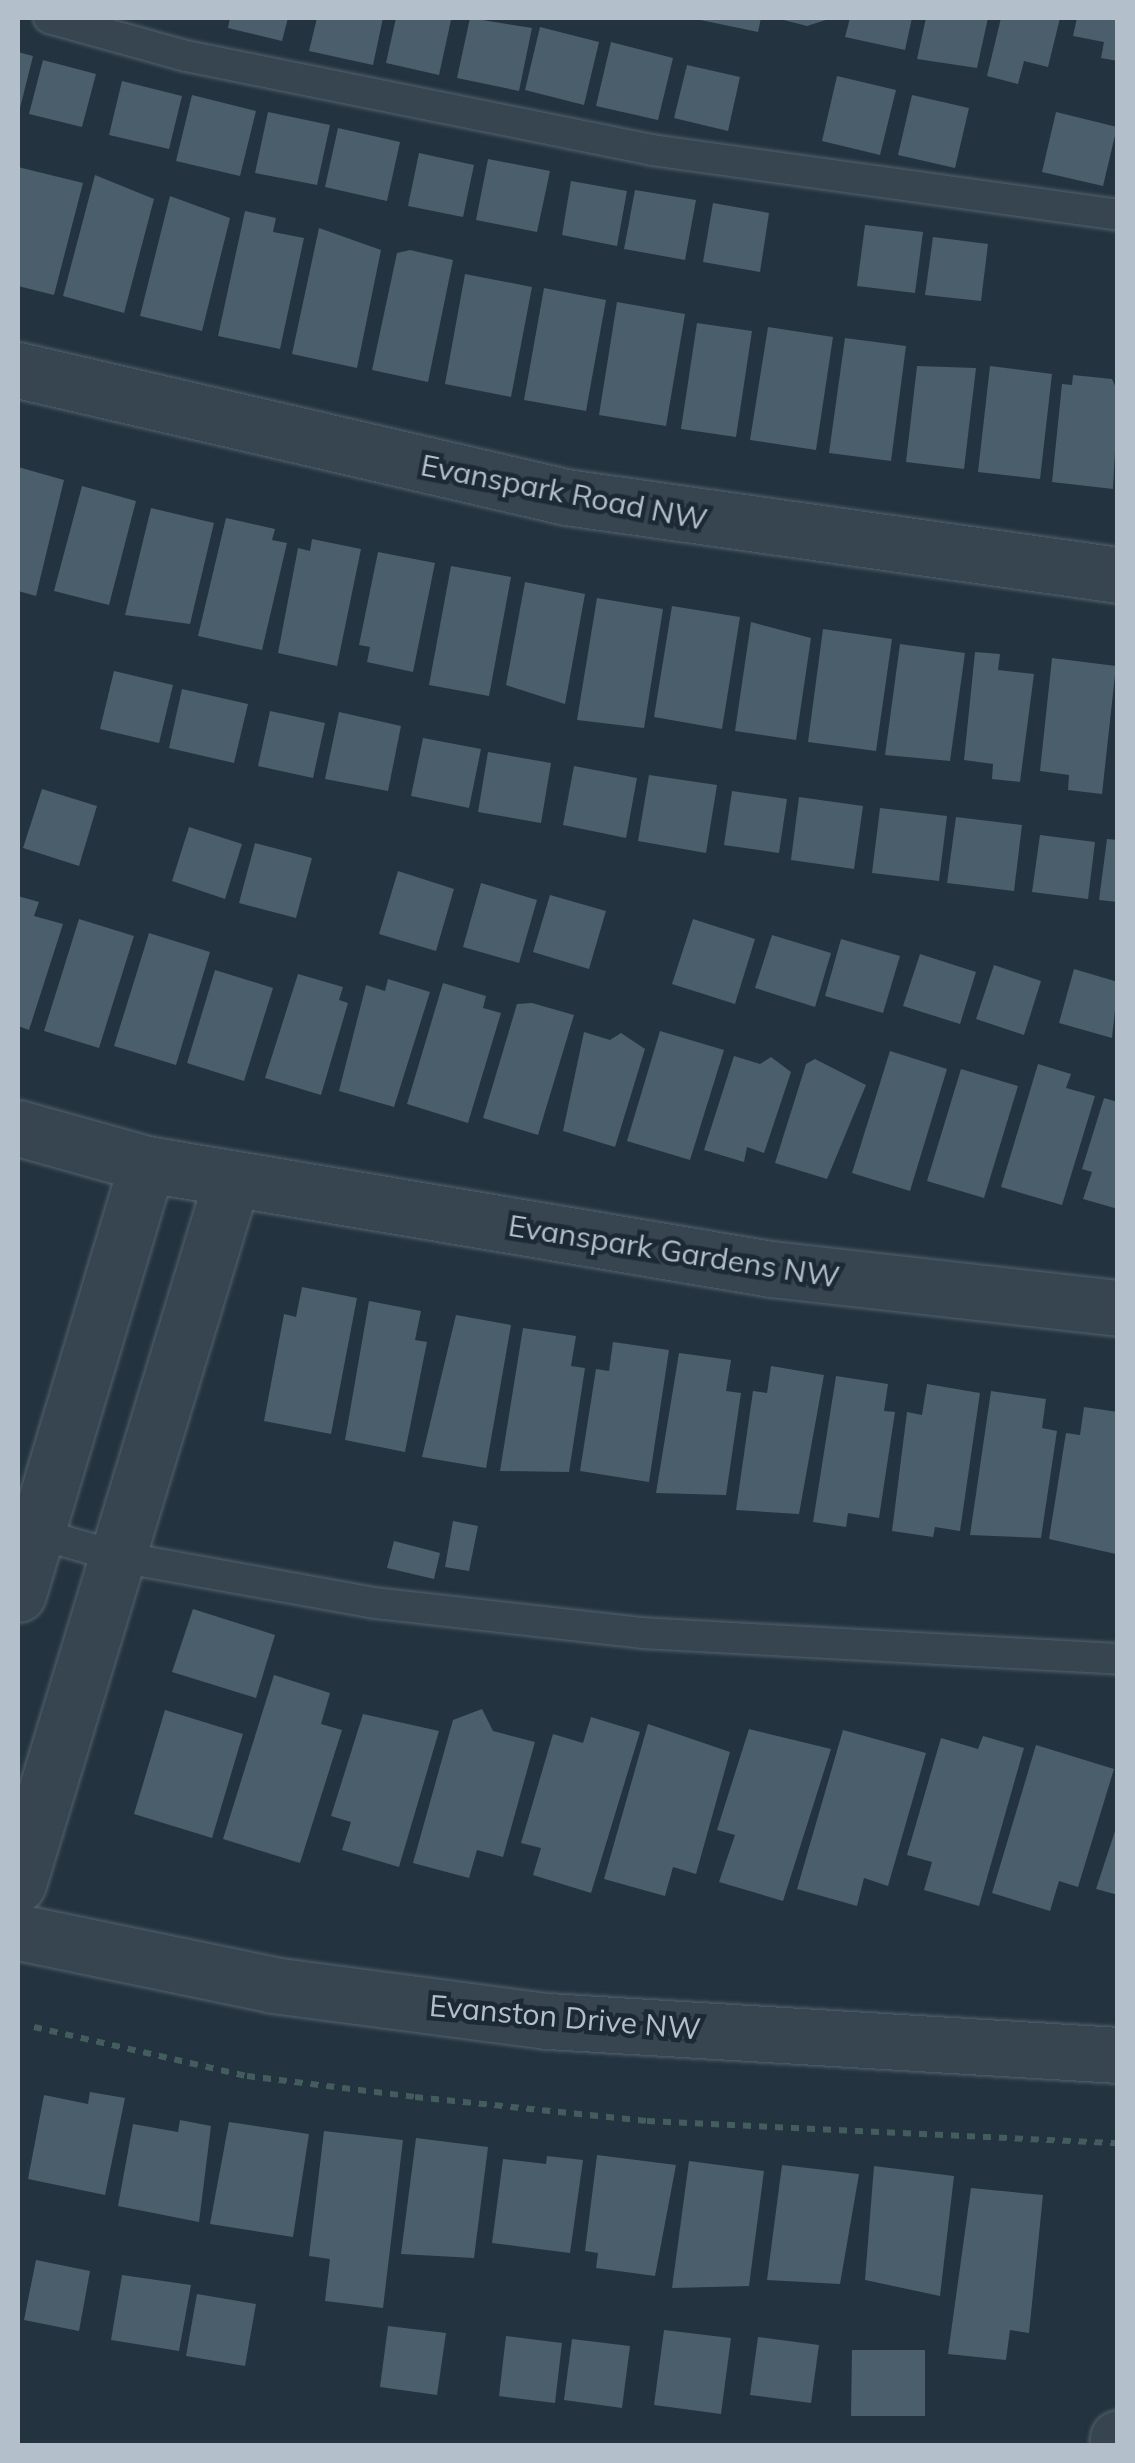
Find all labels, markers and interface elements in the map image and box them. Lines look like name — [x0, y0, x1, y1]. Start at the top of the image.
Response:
street label: Evanspark Road NW — [418, 447, 710, 537]
street label: Evanspark Gardens NW — [506, 1207, 842, 1295]
street label: Evanston Drive NW — [428, 1987, 702, 2047]

